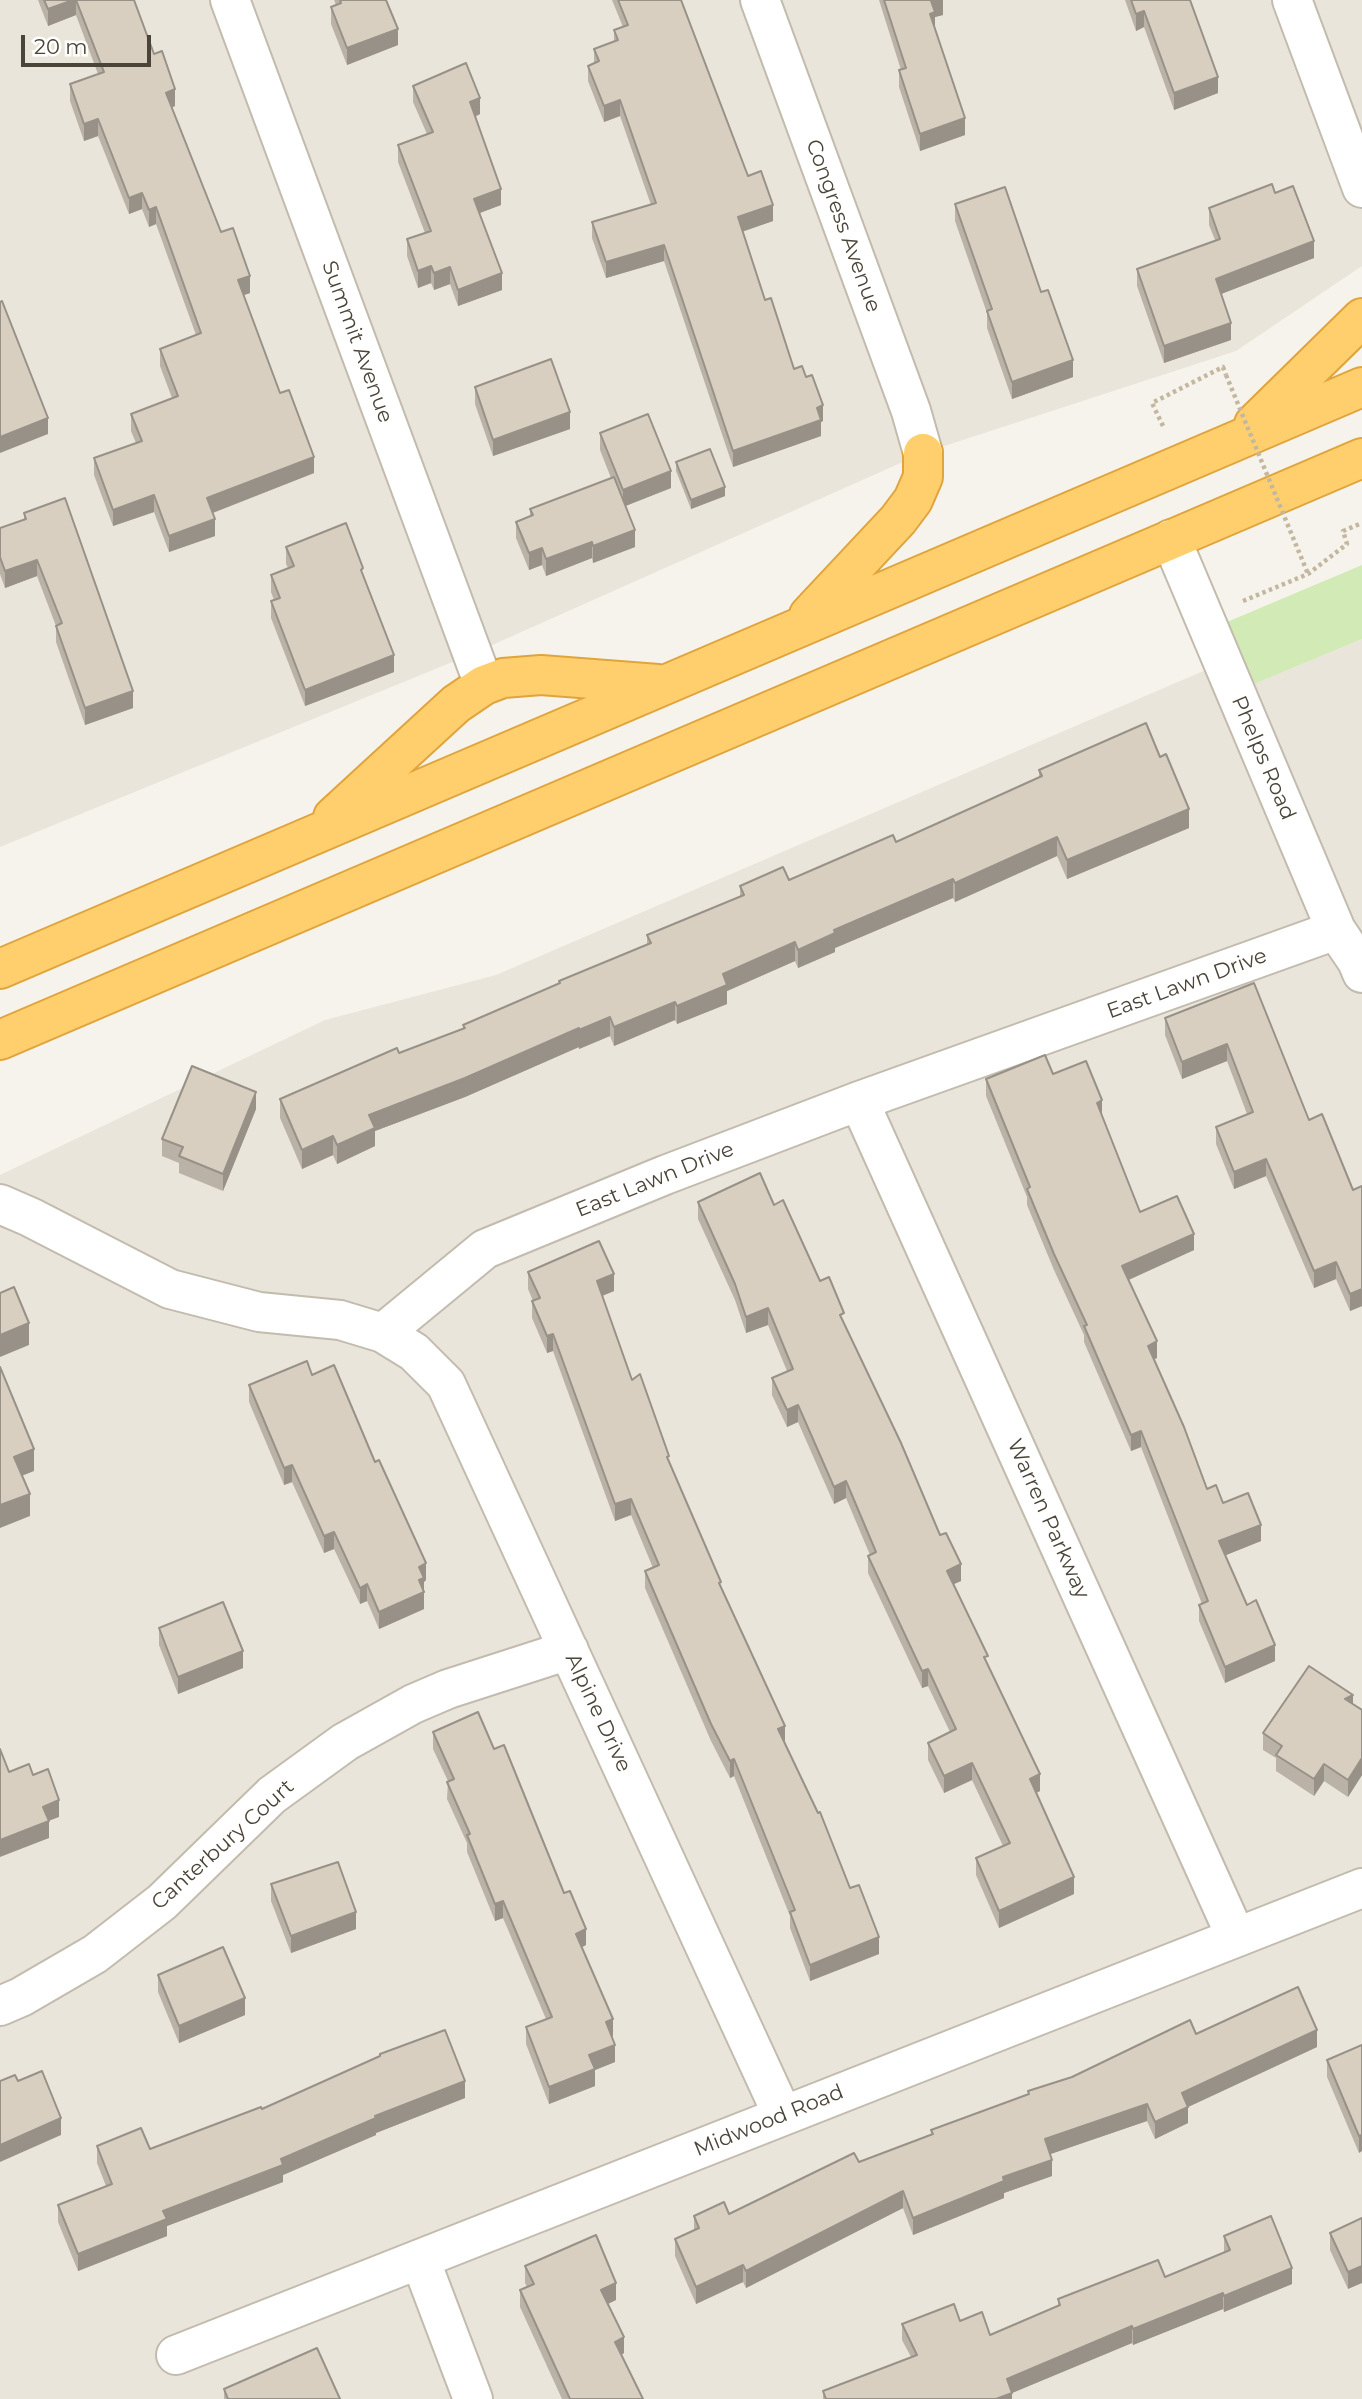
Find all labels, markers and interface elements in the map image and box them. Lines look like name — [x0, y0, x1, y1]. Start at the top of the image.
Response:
scale bar — [24, 21, 154, 65]
text: 20 m — [34, 34, 88, 59]
street label: Congress Avenue — [800, 136, 886, 316]
street label: Summit Avenue — [316, 258, 398, 426]
street label: Phelps Road — [1226, 692, 1300, 824]
street label: East Lawn Drive — [1104, 943, 1270, 1025]
street label: East Lawn Drive — [572, 1137, 738, 1223]
street label: Warren Parkway — [1001, 1435, 1095, 1603]
street label: Alpine Drive — [560, 1650, 636, 1776]
street label: Canterbury Court — [147, 1774, 299, 1916]
street label: Midwood Road — [691, 2080, 847, 2162]

